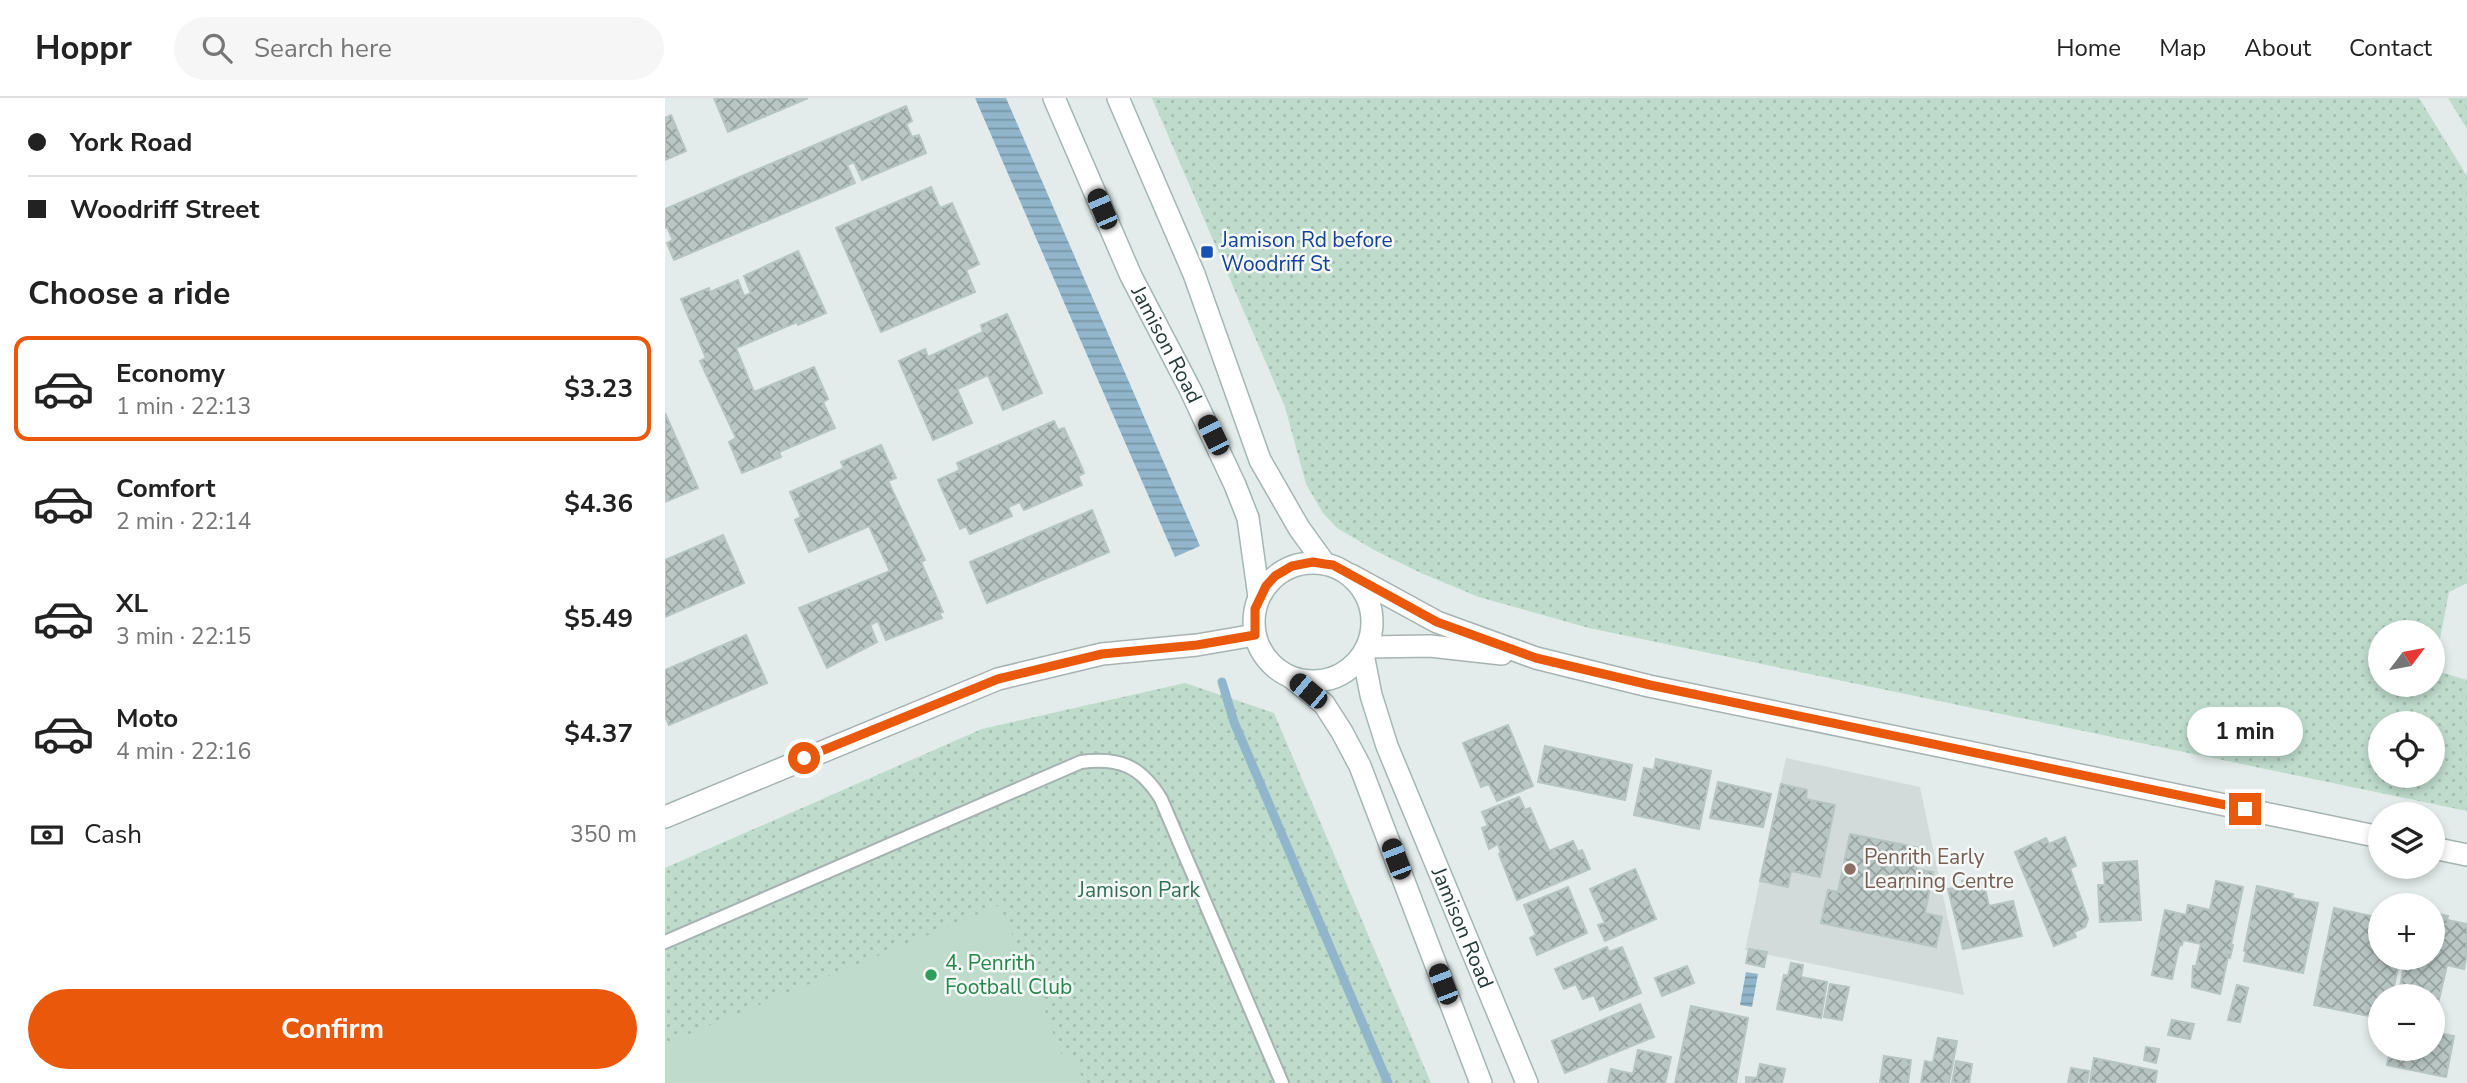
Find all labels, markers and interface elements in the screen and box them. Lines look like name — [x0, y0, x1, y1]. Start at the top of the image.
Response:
search box — [174, 17, 664, 80]
text: Hoppr — [35, 26, 132, 71]
icon: search — [198, 29, 236, 67]
text: Search here — [254, 31, 392, 66]
text: Home — [2056, 32, 2121, 64]
text: Map — [2159, 32, 2206, 64]
text: About — [2244, 32, 2311, 64]
text: Contact — [2349, 32, 2432, 64]
text: York Road — [70, 125, 192, 160]
car — [1085, 186, 1120, 232]
text: Woodriff Street — [70, 192, 259, 227]
place label: Jamison Rd before Woodriff St — [1220, 226, 1393, 278]
marker: Jamison Rd before Woodriff St — [1199, 244, 1215, 260]
text: Choose a ride — [28, 272, 230, 315]
street label: Jamison Road — [1124, 280, 1209, 408]
text: Economy — [116, 356, 225, 391]
icon: car — [32, 357, 95, 420]
text: $3.23 — [564, 371, 633, 406]
text: 1 min · 22:13 — [116, 391, 251, 422]
car — [1195, 412, 1232, 458]
text: Comfort — [116, 471, 216, 506]
icon: car — [32, 472, 95, 535]
text: $4.36 — [564, 486, 633, 521]
text: 2 min · 22:14 — [116, 506, 251, 537]
text: XL — [116, 586, 148, 621]
icon: car — [32, 587, 95, 650]
text: $5.49 — [564, 601, 633, 636]
north arrow — [2368, 620, 2445, 696]
map controls — [2368, 620, 2445, 1061]
text: 3 min · 22:15 — [116, 621, 251, 652]
car — [1286, 669, 1331, 713]
text: Moto — [116, 701, 178, 736]
icon: car — [32, 702, 95, 765]
callout: 1 min — [2187, 708, 2303, 756]
button: locate — [2368, 711, 2445, 788]
text: $4.37 — [564, 716, 633, 751]
text: 1 min — [2215, 716, 2275, 747]
text: 4 min · 22:16 — [116, 736, 251, 767]
route start — [788, 742, 820, 774]
route end — [2229, 793, 2261, 825]
button: layers — [2368, 802, 2445, 879]
icon: cash — [28, 816, 66, 854]
text: Cash — [84, 817, 142, 852]
text: 350 m — [570, 819, 637, 850]
car — [1379, 836, 1414, 882]
place label: Penrith Early Learning Centre — [1864, 843, 2014, 895]
marker: Penrith Early Learning Centre — [1842, 861, 1858, 877]
street label: Jamison Road — [1424, 862, 1500, 993]
park label: Jamison Park — [1077, 876, 1200, 904]
button: + — [2368, 893, 2445, 970]
place label: 4. Penrith Football Club — [945, 949, 1072, 1001]
car — [1426, 961, 1461, 1007]
marker: 4. Penrith Football Club — [923, 967, 939, 983]
button: − — [2368, 984, 2445, 1061]
button: Confirm — [28, 989, 637, 1069]

